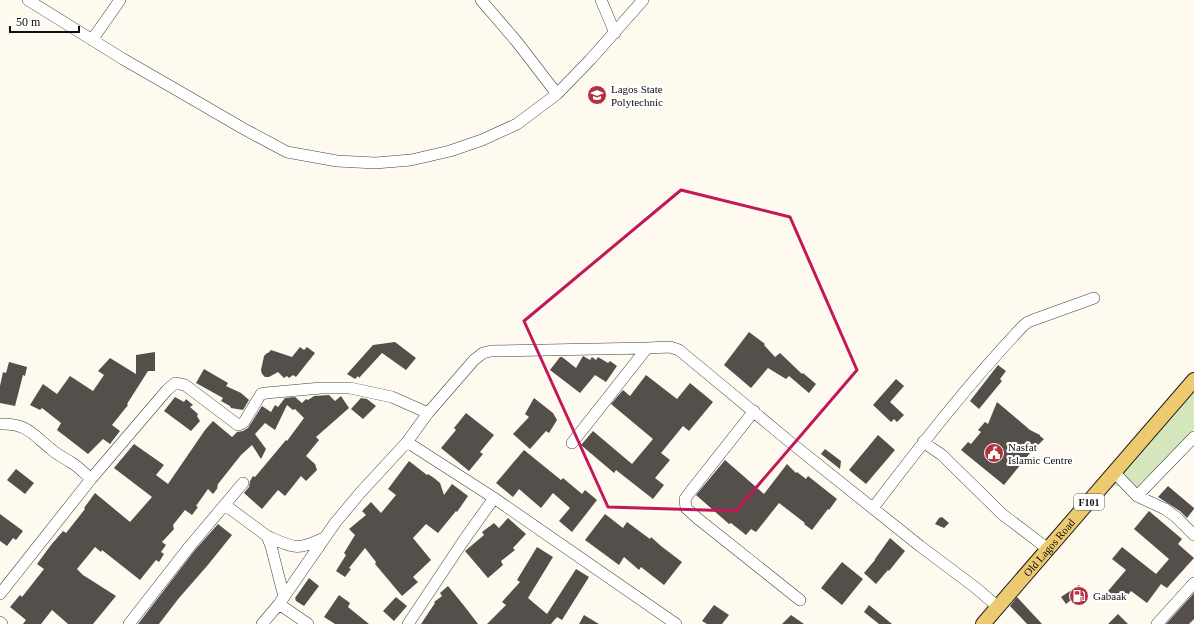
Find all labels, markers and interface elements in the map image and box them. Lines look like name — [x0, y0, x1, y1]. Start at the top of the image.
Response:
scale bar — [10, 8, 79, 34]
text: 50 m — [16, 15, 41, 29]
place label: Lagos State Polytechnic — [611, 83, 663, 108]
school or university icon: Lagos State Polytechnic — [586, 84, 608, 106]
place label: Nasfat Islamic Centre — [1008, 441, 1073, 466]
public building icon: Nasfat Islamic Centre — [983, 442, 1005, 464]
road number: F101 — [1074, 494, 1104, 510]
street label: Old Lagos Road — [1021, 516, 1078, 579]
fuel station icon: Gabaak — [1068, 585, 1090, 607]
place label: Gabaak — [1093, 590, 1127, 602]

